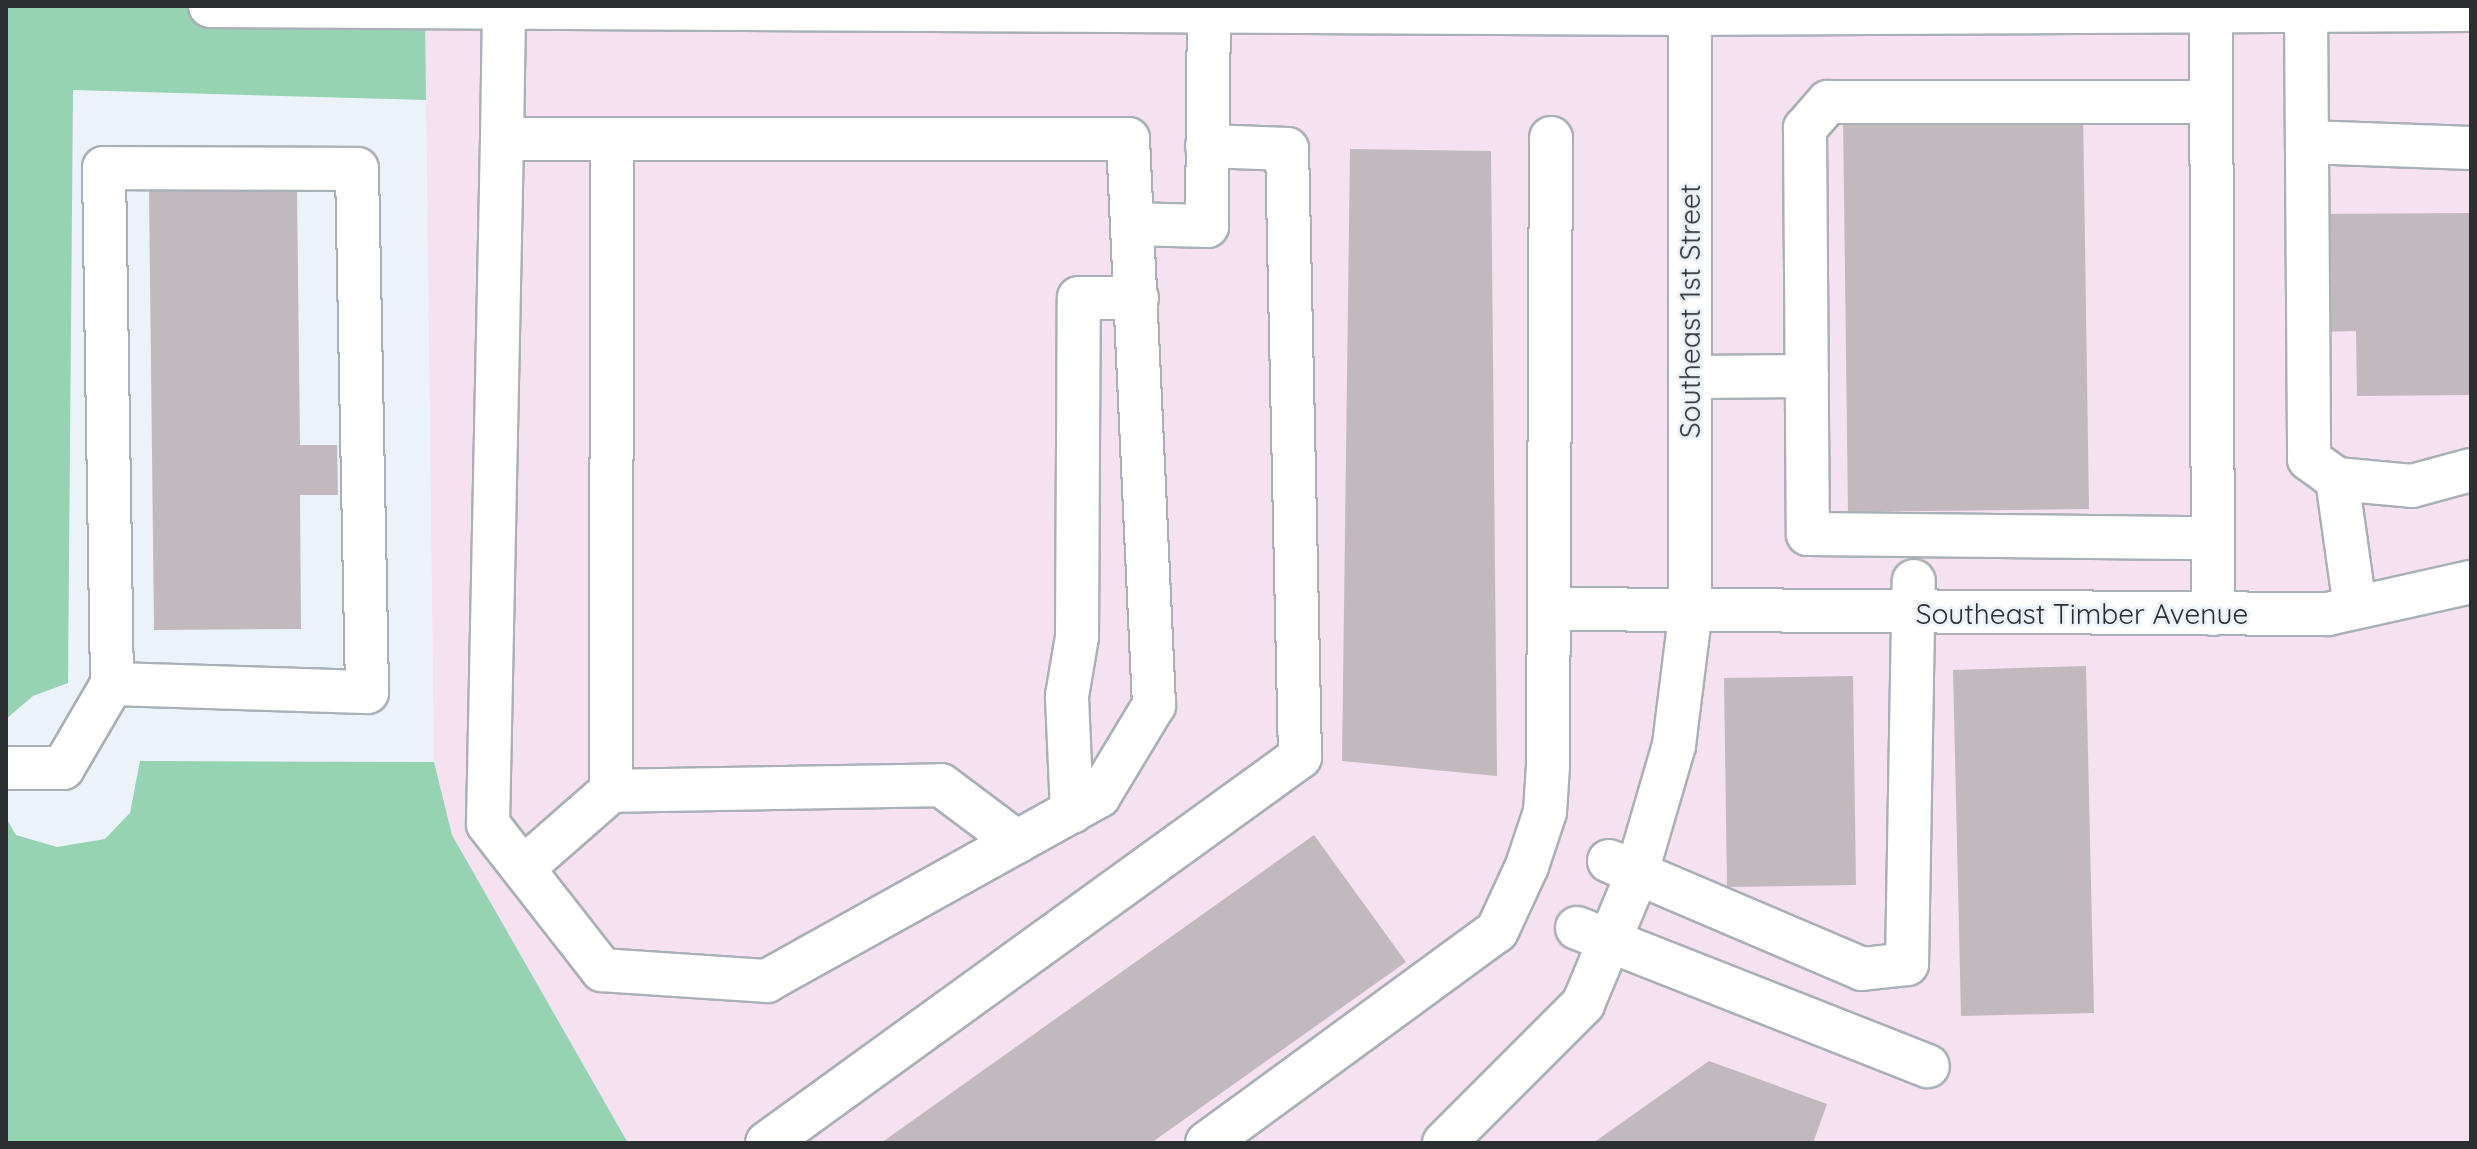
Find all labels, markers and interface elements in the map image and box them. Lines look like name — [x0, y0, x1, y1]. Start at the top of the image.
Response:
street label: Southeast 1st Street — [1673, 184, 1707, 438]
street label: Southeast Timber Avenue — [1916, 597, 2248, 631]

